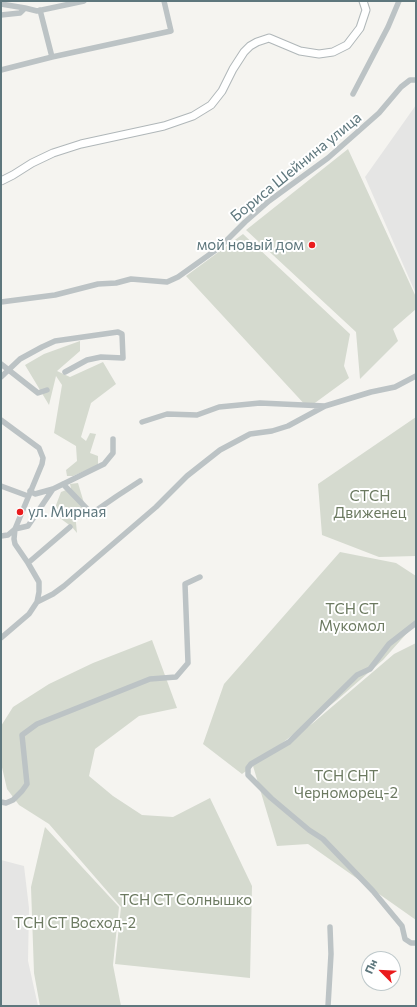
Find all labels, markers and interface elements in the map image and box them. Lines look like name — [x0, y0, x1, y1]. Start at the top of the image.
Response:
street label: Бориса Шейнина улица — [227, 109, 365, 225]
place label: мой новый дом — [197, 236, 304, 254]
marker: мой новый дом — [307, 240, 317, 250]
park label: СТСН Движенец — [334, 487, 406, 522]
place label: ул. Мирная — [28, 503, 106, 521]
marker: ул. Мирная — [15, 507, 25, 517]
park label: ТСН СТ Мукомол — [319, 600, 385, 635]
park label: ТСН СНТ Черноморец-2 — [294, 767, 398, 802]
park label: ТСН СТ Солнышко — [120, 891, 252, 909]
park label: ТСН СТ Восход-2 — [14, 914, 136, 932]
north arrow — [361, 951, 401, 991]
text: Пн — [362, 957, 379, 976]

